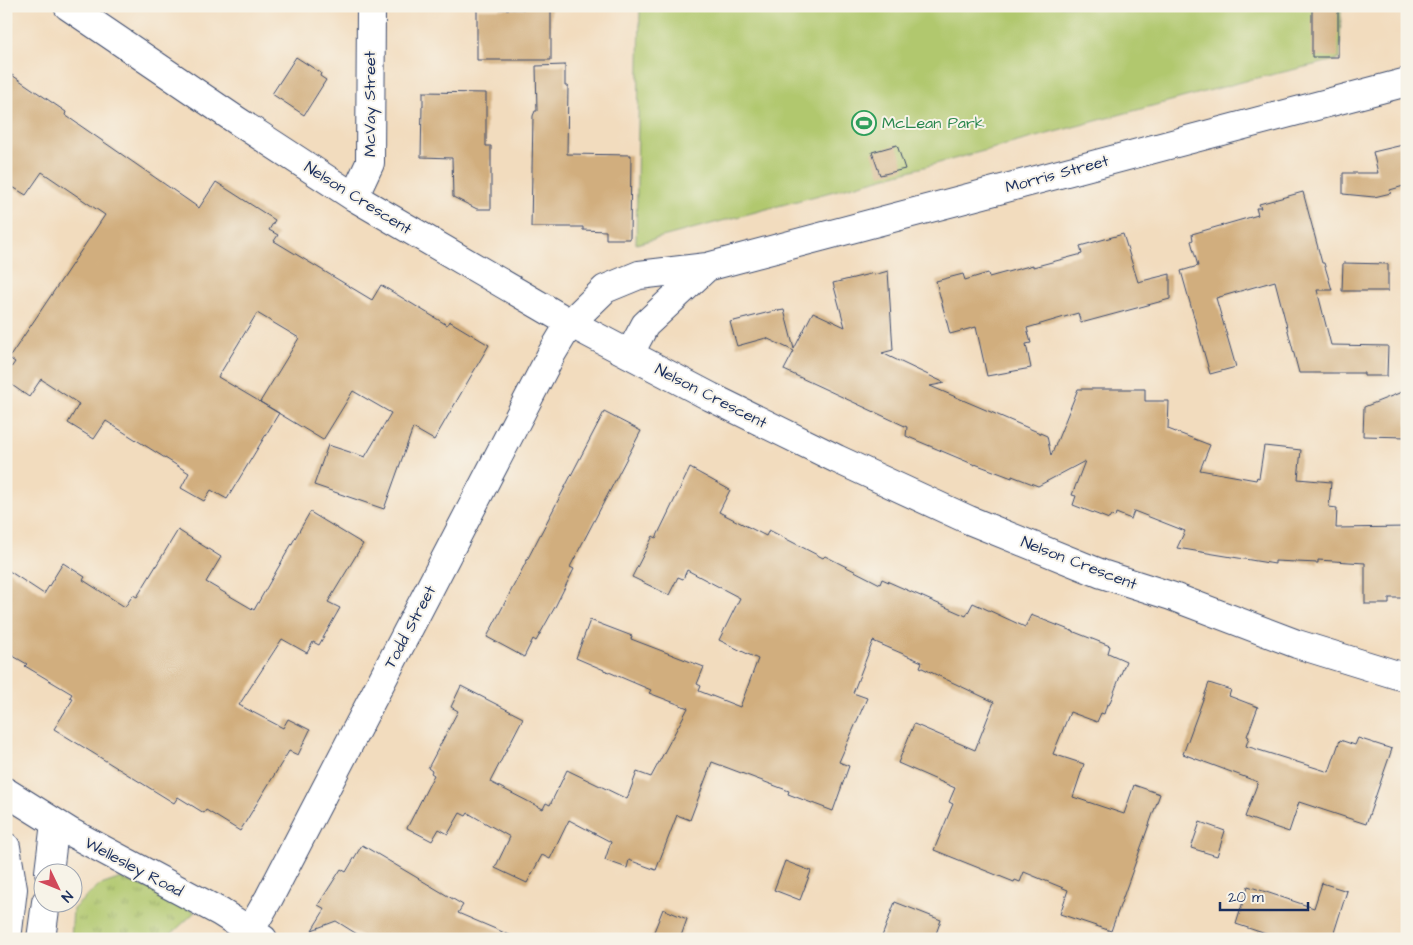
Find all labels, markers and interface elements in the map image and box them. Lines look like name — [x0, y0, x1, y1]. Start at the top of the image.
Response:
street label: McVay Street — [359, 50, 382, 157]
sports icon: McLean Park — [851, 110, 877, 136]
place label: McLean Park — [882, 112, 985, 134]
street label: Morris Street — [1003, 150, 1112, 198]
street label: Nelson Crescent — [300, 156, 416, 240]
street label: Nelson Crescent — [651, 358, 771, 434]
street label: Nelson Crescent — [1018, 531, 1141, 595]
street label: Todd Street — [379, 581, 441, 672]
street label: Wellesley Road — [80, 832, 187, 903]
north arrow — [32, 862, 82, 912]
scale bar — [1220, 880, 1308, 912]
text: N — [56, 886, 77, 906]
text: 20 m — [1228, 887, 1264, 908]

